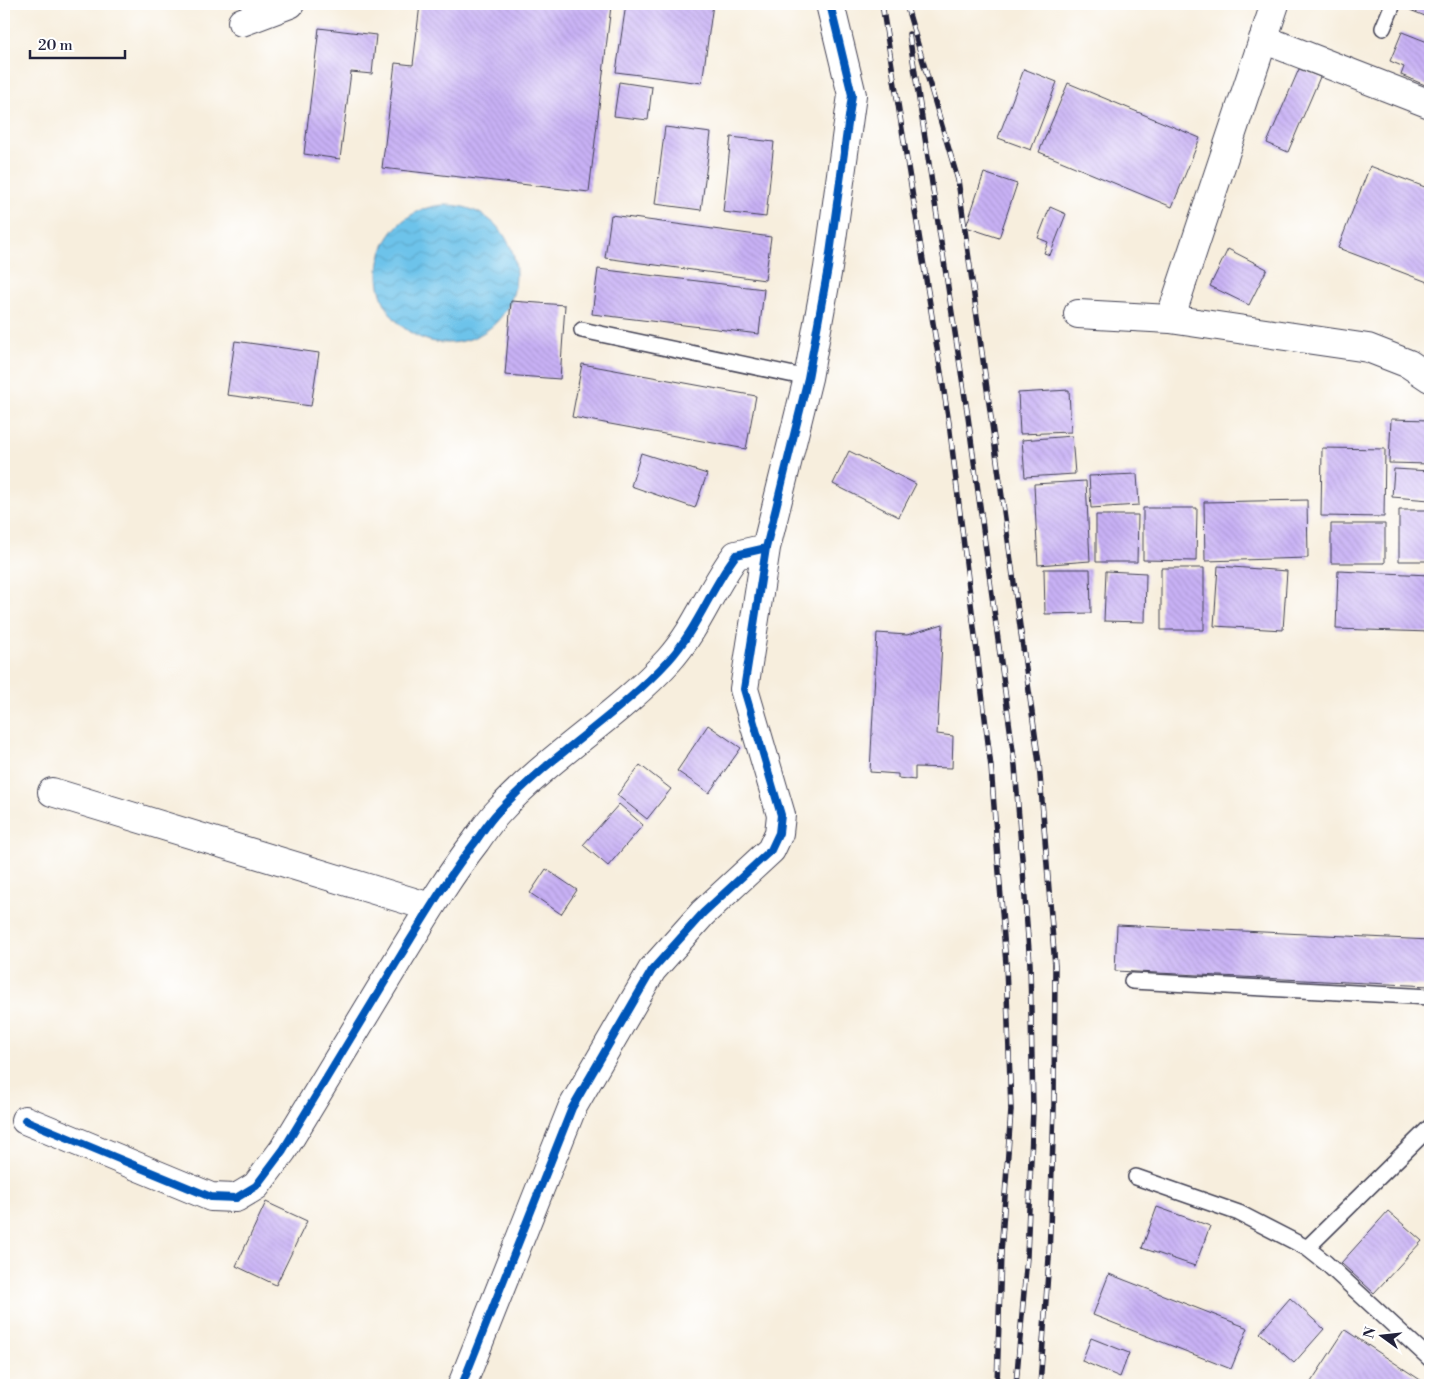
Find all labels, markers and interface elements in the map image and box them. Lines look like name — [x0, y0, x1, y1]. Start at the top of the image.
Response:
scale bar — [30, 28, 125, 60]
text: 20 m — [38, 36, 73, 55]
north arrow — [1356, 1312, 1406, 1362]
text: N — [1360, 1325, 1381, 1341]

